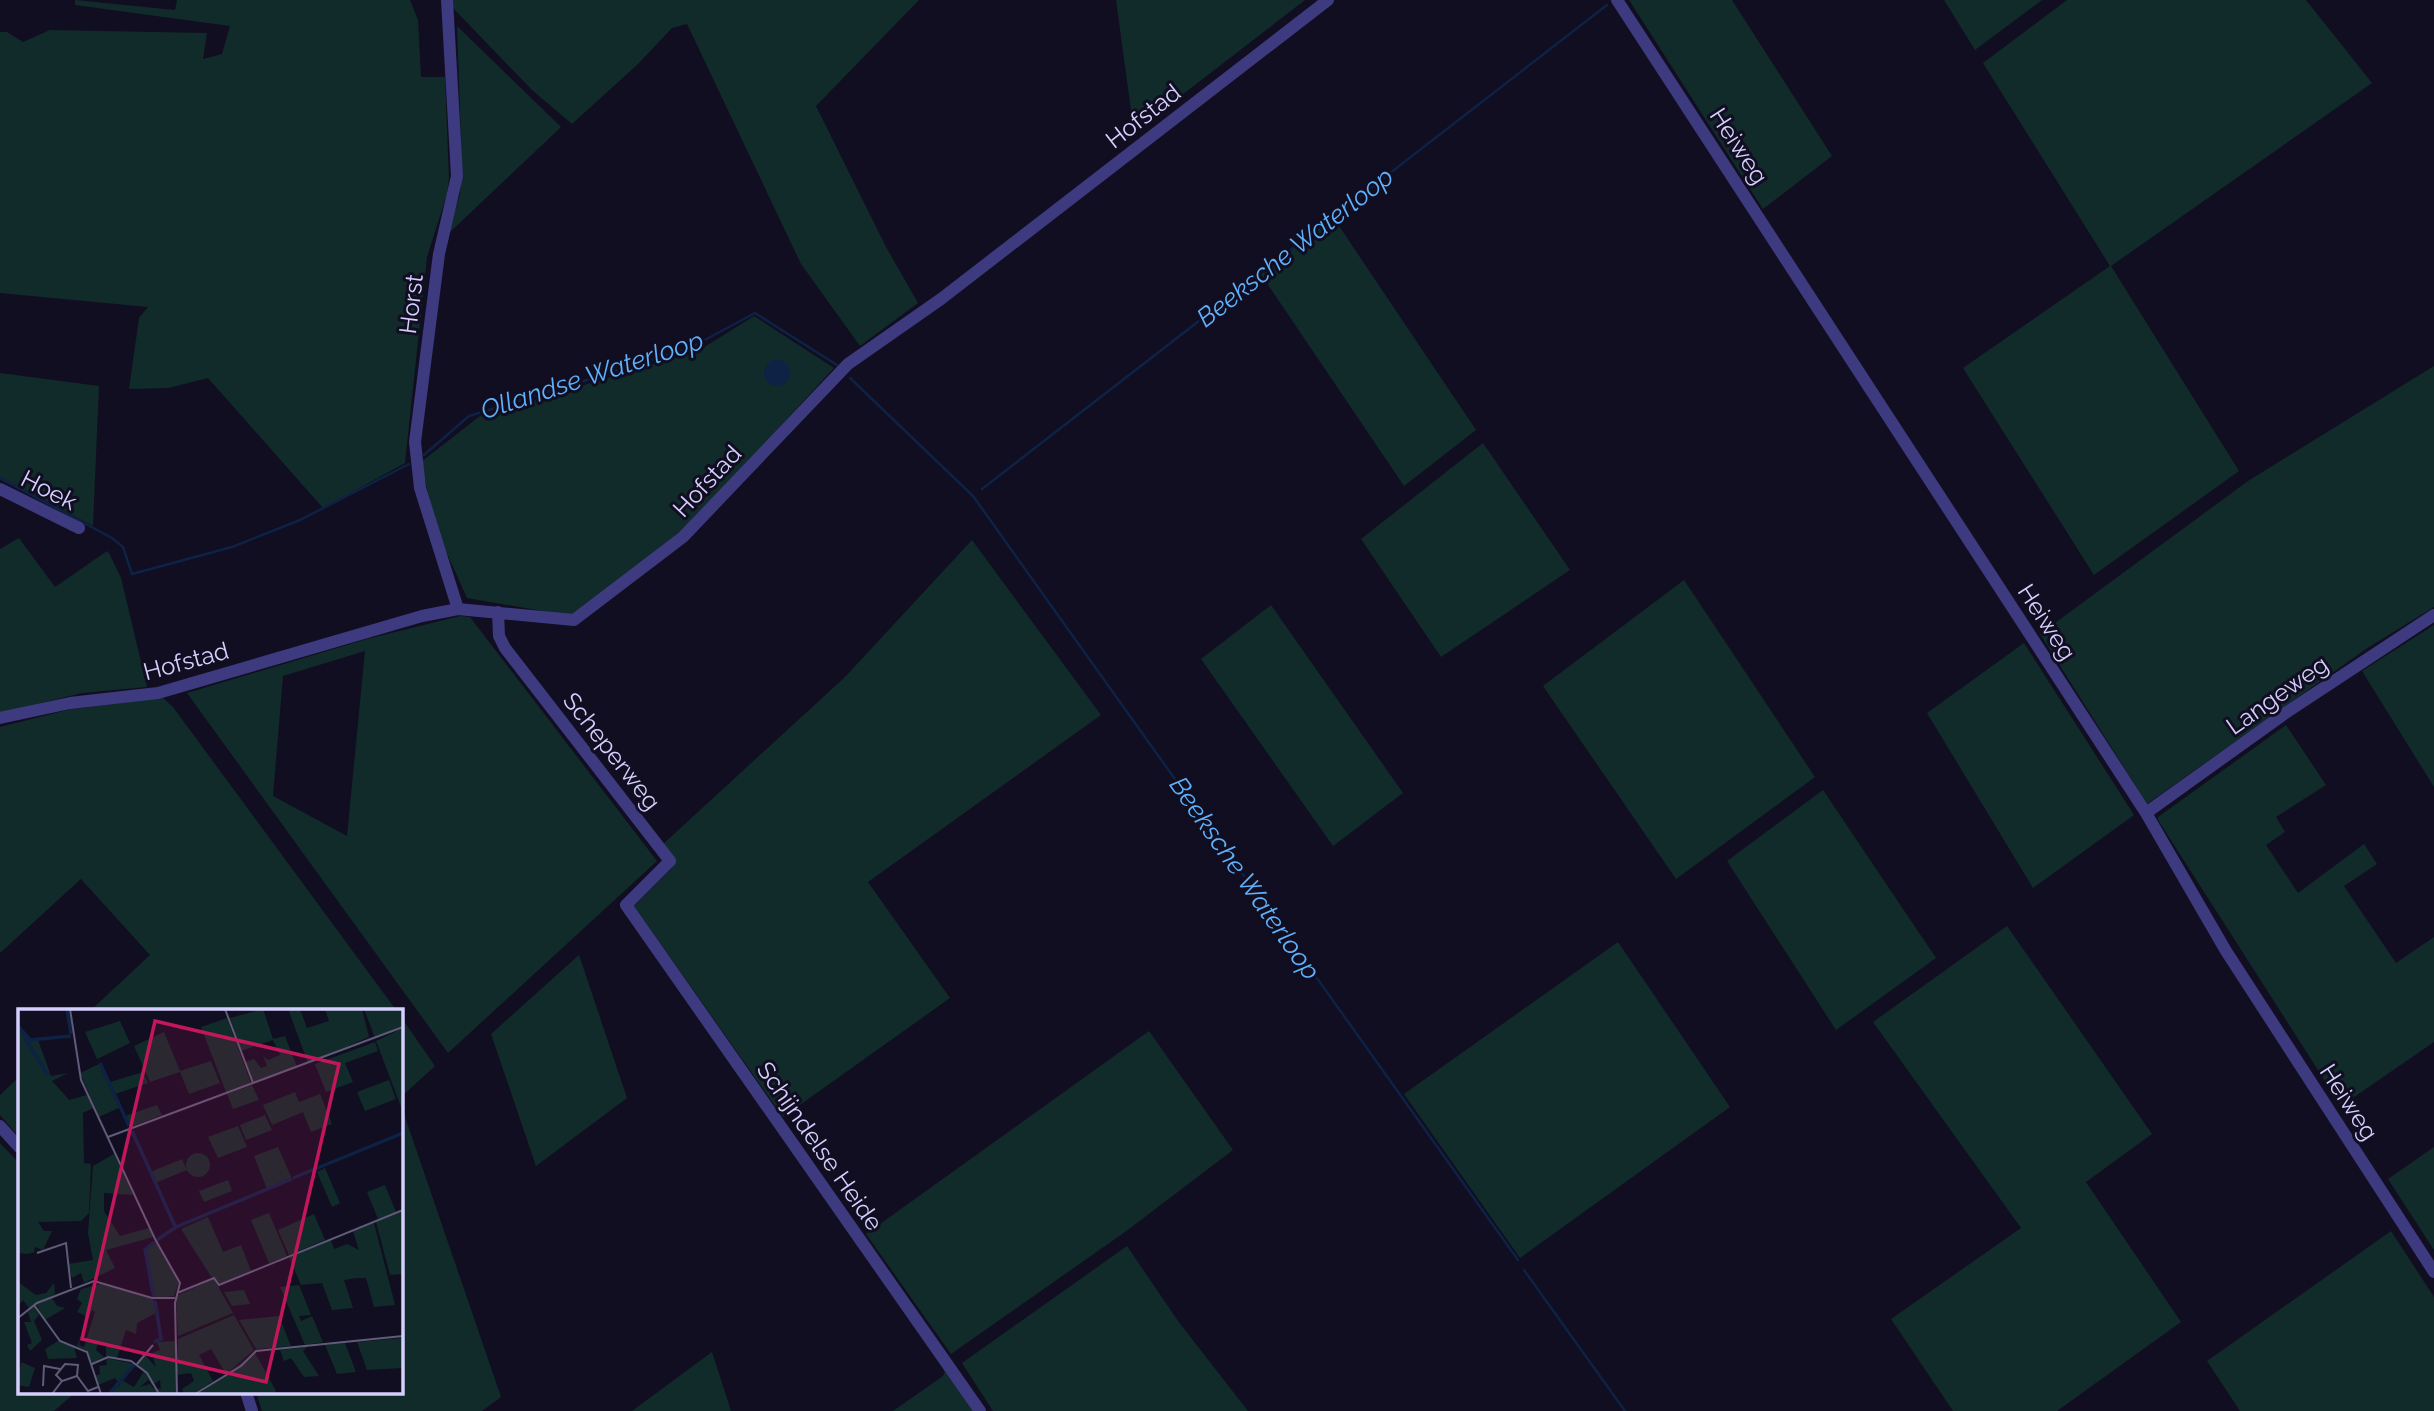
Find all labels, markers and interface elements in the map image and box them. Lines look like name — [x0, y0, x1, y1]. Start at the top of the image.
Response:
street label: Hofstad — [1100, 78, 1186, 154]
street label: Heiweg — [1704, 103, 1774, 189]
water label: Beeksche Waterloop — [1191, 161, 1399, 333]
street label: Horst — [393, 273, 429, 335]
water label: Ollandse Waterloop — [477, 325, 707, 425]
street label: Hofstad — [667, 439, 747, 523]
street label: Hoek — [16, 464, 82, 516]
street label: Heiweg — [2012, 579, 2082, 665]
street label: Hofstad — [140, 636, 232, 686]
street label: Langeweg — [2221, 649, 2333, 741]
street label: Scheperweg — [557, 686, 667, 816]
water label: Beeksche Waterloop — [1164, 771, 1326, 985]
inset map — [18, 1009, 402, 1394]
street label: Schijndelse Heide — [751, 1056, 889, 1236]
street label: Heiweg — [2314, 1059, 2384, 1145]

